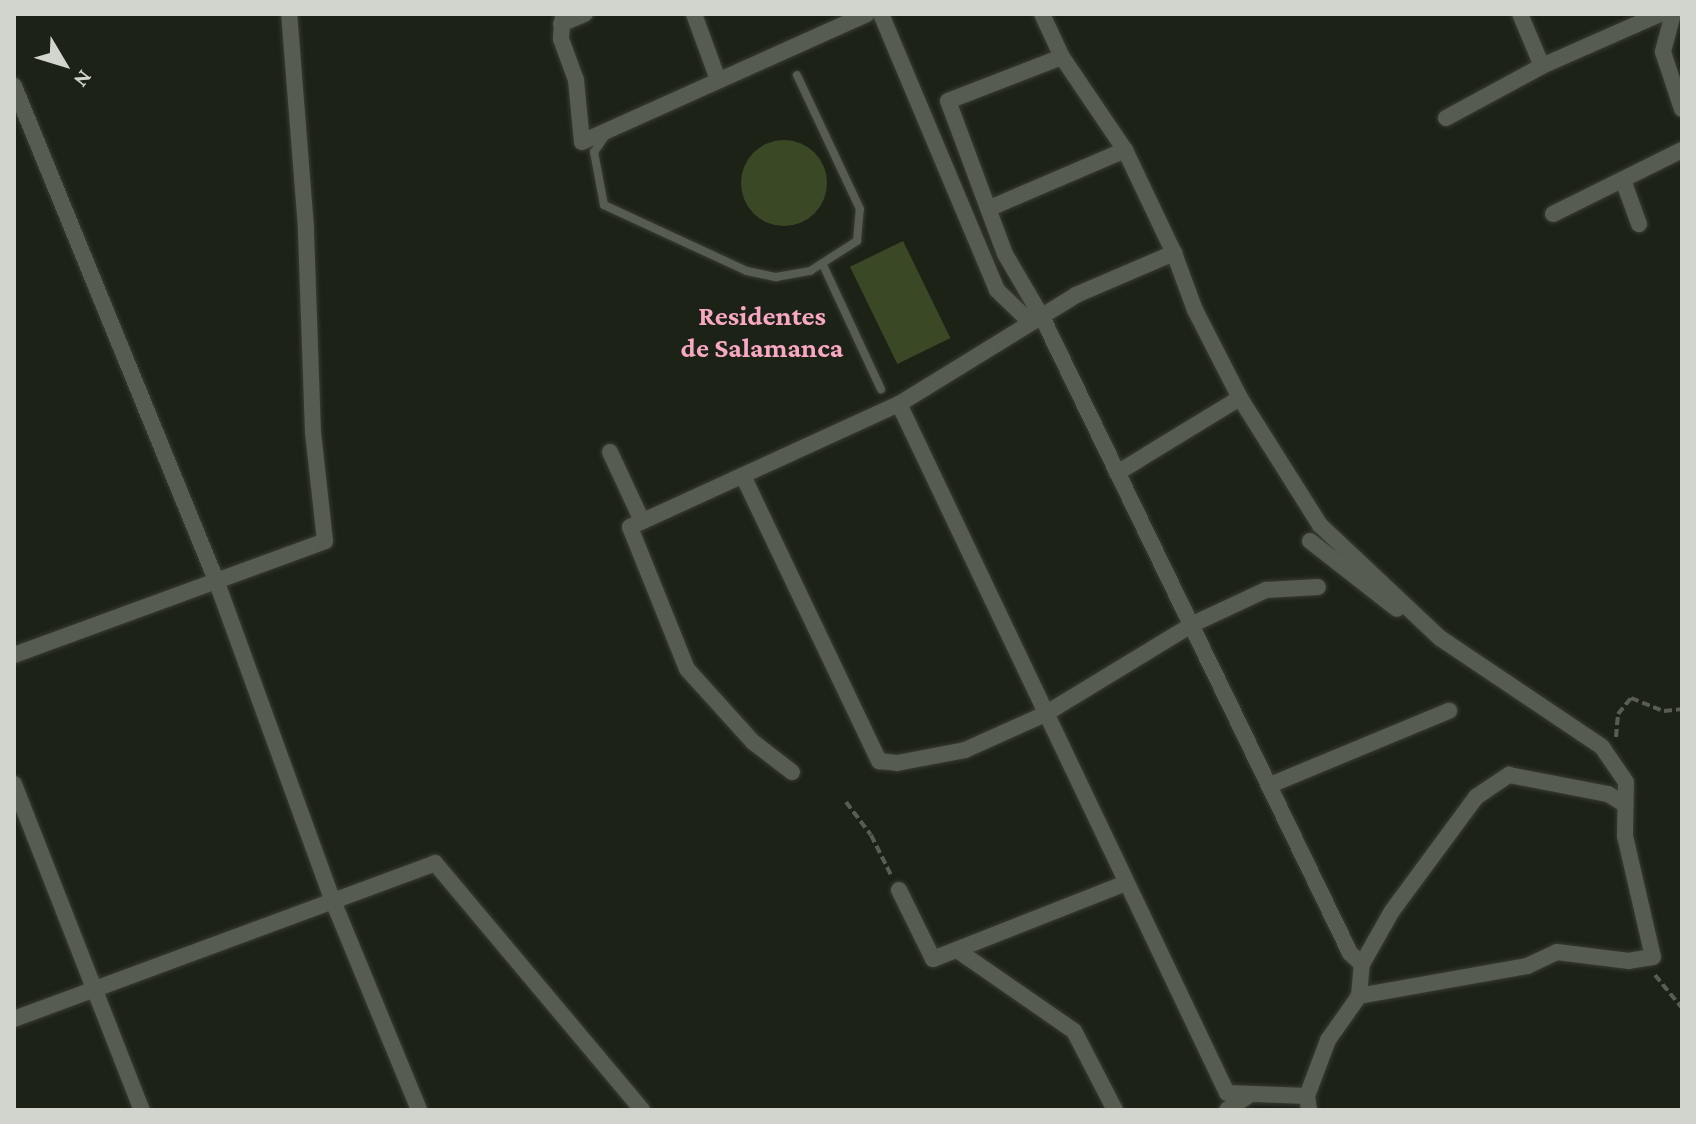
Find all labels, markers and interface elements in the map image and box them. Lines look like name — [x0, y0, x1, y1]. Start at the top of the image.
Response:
north arrow — [24, 24, 104, 104]
text: N — [69, 65, 98, 93]
district label: Residentes de Salamanca — [681, 299, 843, 365]

